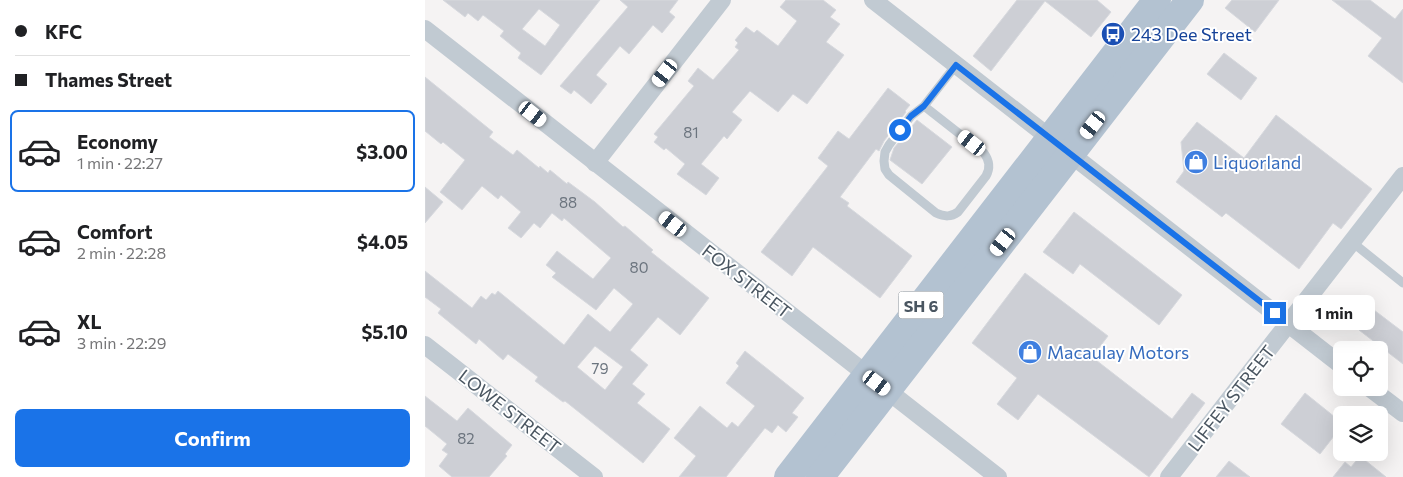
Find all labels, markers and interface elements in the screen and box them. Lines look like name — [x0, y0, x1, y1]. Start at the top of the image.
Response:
text: KFC — [45, 20, 82, 43]
bus stop icon: 243 Dee Street — [1100, 21, 1126, 47]
place label: 243 Dee Street — [1131, 23, 1252, 45]
car — [649, 57, 680, 89]
text: Thames Street — [45, 68, 172, 91]
car — [516, 99, 549, 129]
car — [1077, 109, 1108, 141]
route start — [889, 119, 911, 141]
house number: 81 — [683, 123, 699, 141]
car — [955, 128, 988, 158]
icon: car — [17, 129, 62, 174]
text: Economy — [77, 130, 158, 153]
text: $3.00 — [356, 140, 408, 163]
shop icon: Liquorland — [1183, 149, 1209, 175]
place label: Liquorland — [1213, 151, 1301, 173]
text: 1 min · 22:27 — [77, 153, 163, 172]
house number: 88 — [559, 193, 577, 211]
car — [656, 209, 689, 239]
icon: car — [17, 219, 62, 264]
text: Comfort — [77, 220, 153, 243]
car — [987, 226, 1018, 258]
text: $4.05 — [357, 230, 408, 253]
street label: FOX STREET — [698, 239, 796, 323]
text: 2 min · 22:28 — [77, 243, 166, 262]
house number: 80 — [630, 258, 648, 276]
road number: SH 6 — [899, 292, 943, 318]
callout: 1 min — [1293, 296, 1375, 330]
route end — [1264, 302, 1286, 324]
text: 1 min — [1315, 303, 1353, 322]
icon: car — [17, 309, 62, 354]
text: XL — [77, 310, 102, 333]
text: $5.10 — [361, 320, 408, 343]
text: 3 min · 22:29 — [77, 333, 166, 352]
shop icon: Macaulay Motors — [1017, 339, 1043, 365]
place label: Macaulay Motors — [1047, 341, 1189, 363]
street label: LIFFEY STREET — [1183, 341, 1279, 455]
map controls — [1333, 341, 1388, 461]
button: locate — [1333, 341, 1388, 396]
house number: 79 — [592, 359, 608, 377]
street label: LOWE STREET — [455, 364, 565, 458]
car — [860, 368, 893, 398]
button: layers — [1333, 406, 1388, 461]
button: Confirm — [15, 409, 410, 467]
house number: 82 — [457, 429, 475, 447]

